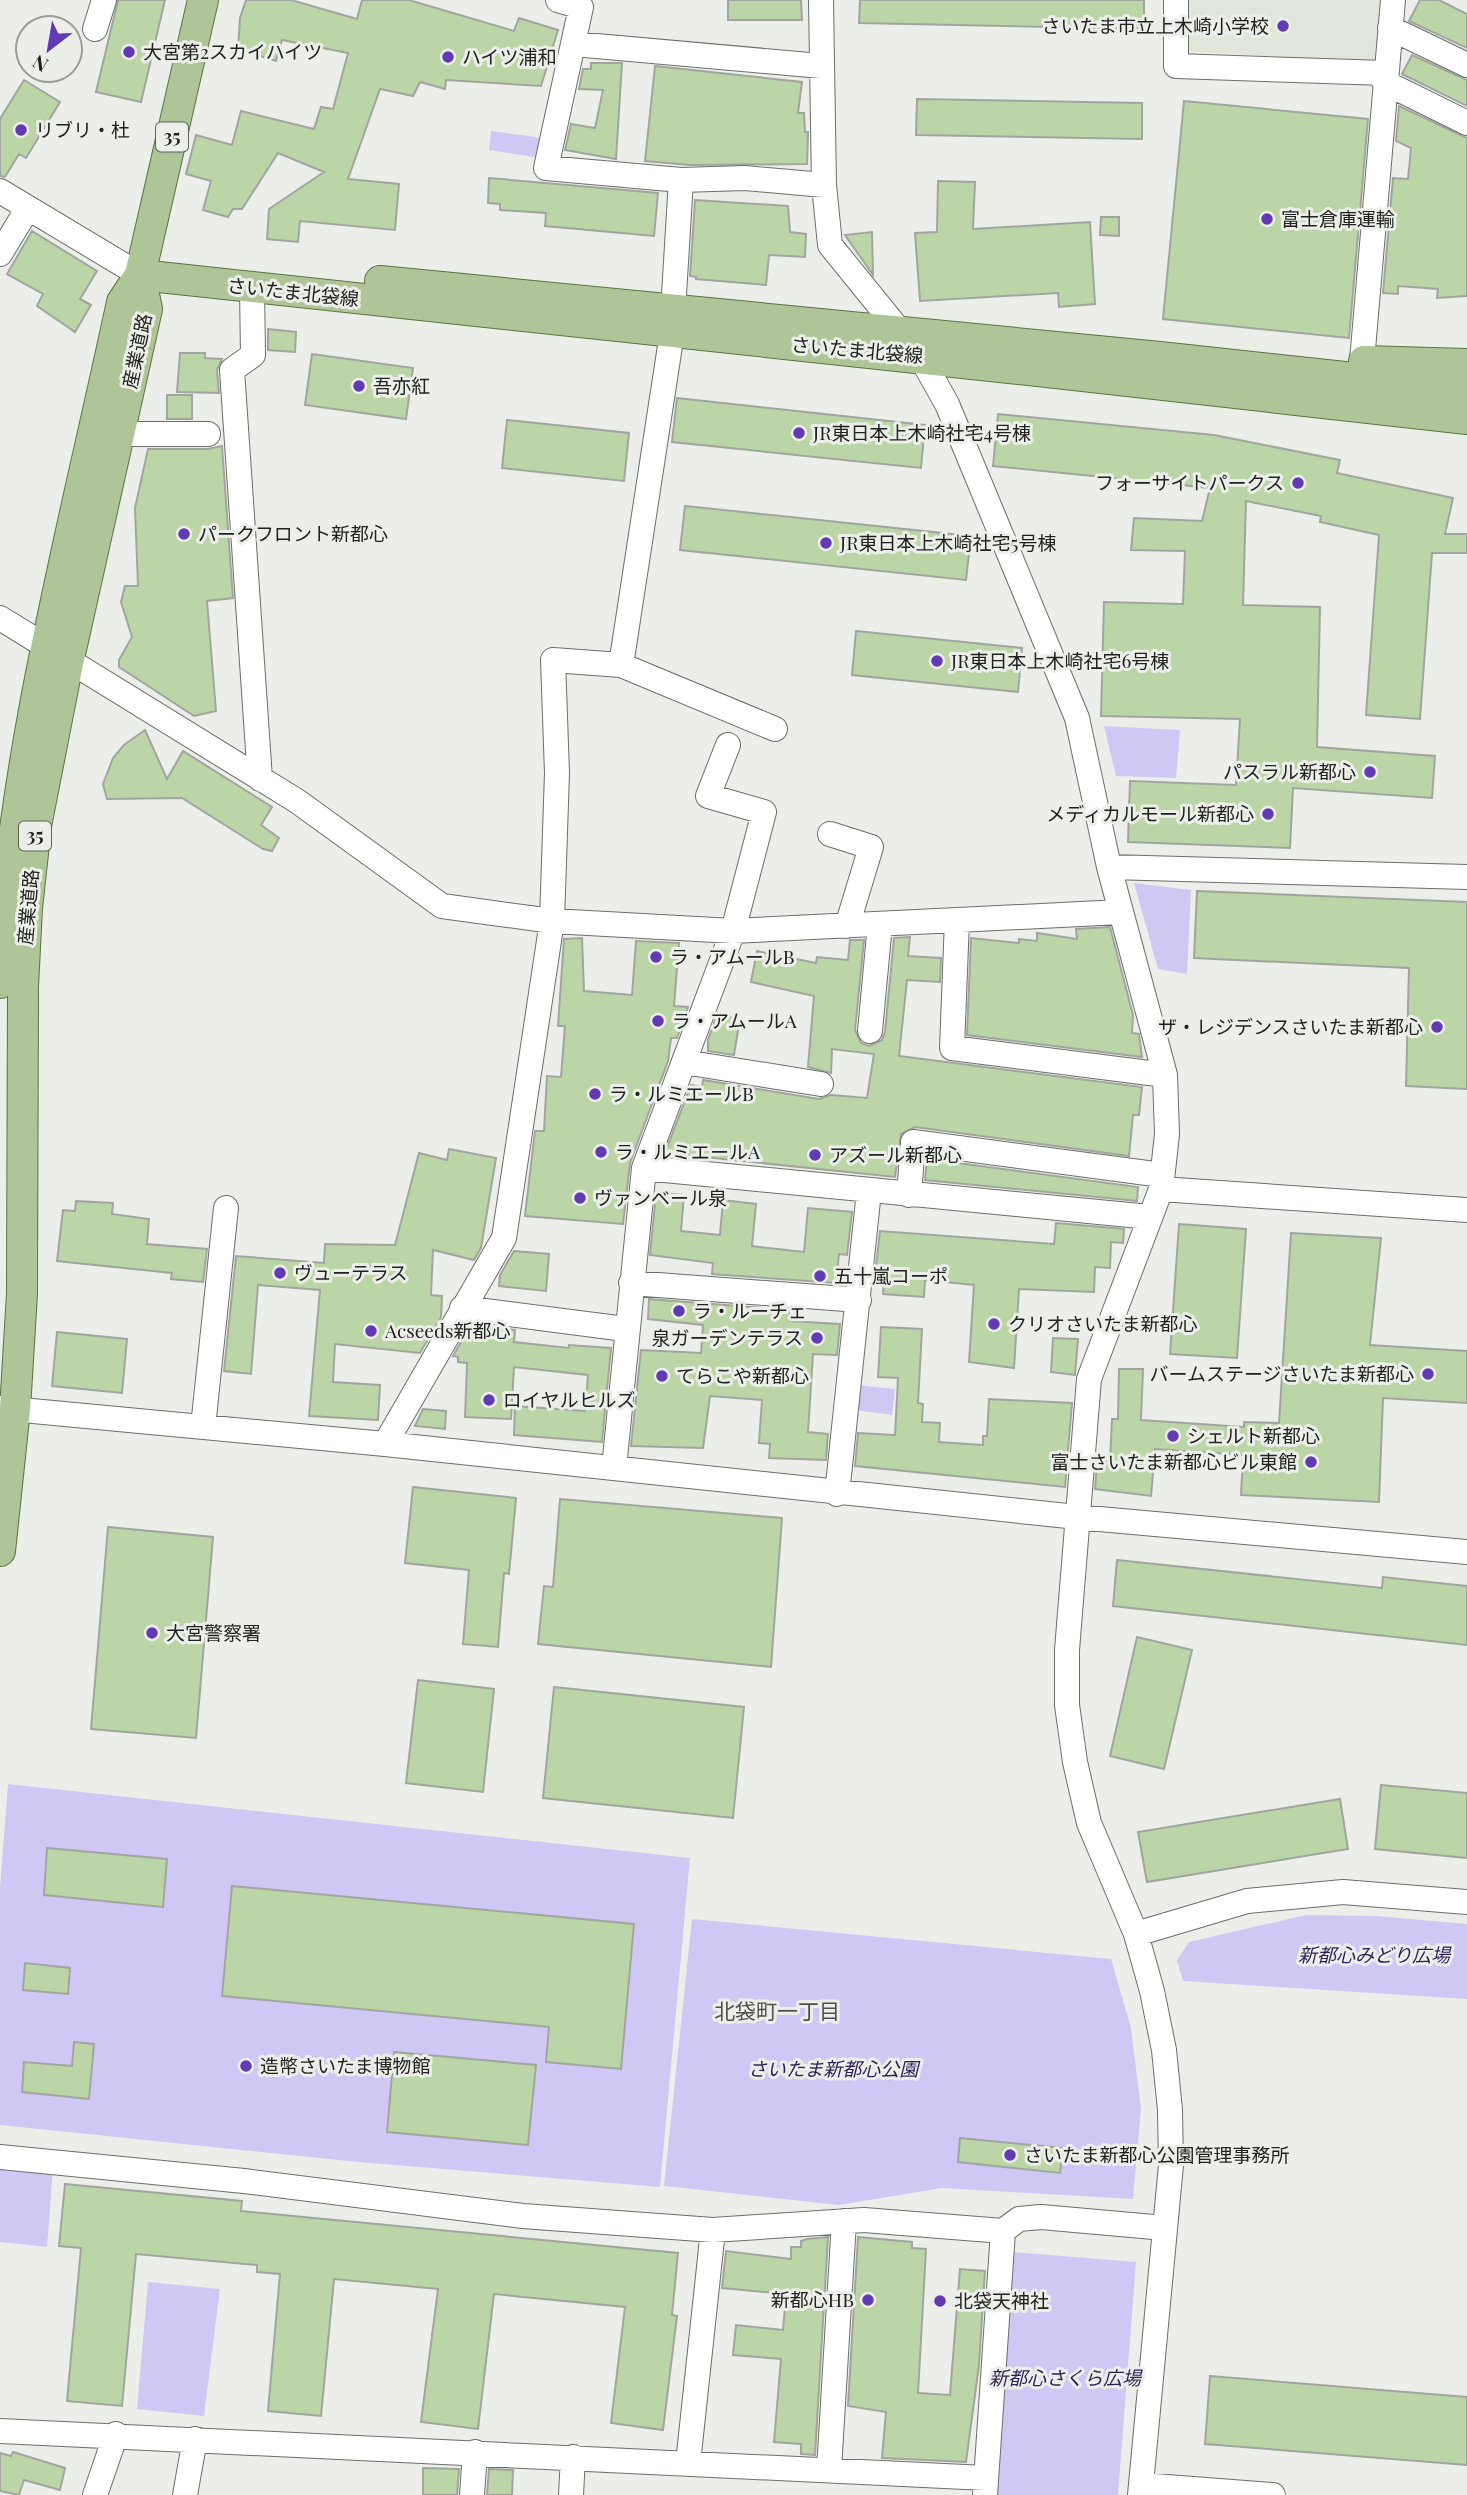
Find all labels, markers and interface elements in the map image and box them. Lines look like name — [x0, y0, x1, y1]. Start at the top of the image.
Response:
place label: さいたま市立上木崎小学校 — [1042, 12, 1269, 38]
north arrow — [14, 14, 84, 84]
marker: さいたま市立上木崎小学校 — [1275, 18, 1291, 34]
place label: 大宮第2スカイハイツ — [143, 38, 322, 64]
place label: ハイツ浦和 — [462, 43, 557, 69]
marker: 大宮第2スカイハイツ — [121, 44, 137, 60]
marker: ハイツ浦和 — [440, 49, 456, 65]
text: N — [27, 50, 52, 79]
place label: リブリ・杜 — [35, 116, 130, 142]
marker: リブリ・杜 — [13, 122, 29, 138]
road number: 35 — [156, 122, 188, 152]
place label: 富士倉庫運輸 — [1281, 205, 1395, 231]
marker: 富士倉庫運輸 — [1259, 211, 1275, 227]
street label: さいたま北袋線 — [226, 271, 360, 311]
street label: 産業道路 — [115, 311, 157, 391]
street label: さいたま北袋線 — [790, 330, 924, 368]
place label: 吾亦紅 — [373, 372, 430, 398]
marker: 吾亦紅 — [351, 378, 367, 394]
place label: JR東日本上木崎社宅4号棟 — [812, 419, 1031, 445]
marker: JR東日本上木崎社宅4号棟 — [791, 425, 807, 441]
place label: フォーサイトパークス — [1095, 469, 1284, 495]
marker: フォーサイトパークス — [1290, 475, 1306, 491]
place label: パークフロント新都心 — [198, 520, 388, 546]
marker: パークフロント新都心 — [176, 526, 192, 542]
place label: JR東日本上木崎社宅5号棟 — [839, 529, 1056, 555]
marker: JR東日本上木崎社宅5号棟 — [818, 535, 834, 551]
place label: JR東日本上木崎社宅6号棟 — [950, 647, 1169, 673]
marker: JR東日本上木崎社宅6号棟 — [929, 653, 945, 669]
place label: パスラル新都心 — [1223, 758, 1356, 784]
marker: パスラル新都心 — [1362, 764, 1378, 780]
place label: メディカルモール新都心 — [1046, 800, 1254, 826]
marker: メディカルモール新都心 — [1260, 806, 1276, 822]
road number: 35 — [19, 822, 51, 850]
street label: 産業道路 — [11, 868, 43, 946]
place label: ラ・アムールB — [670, 943, 795, 969]
marker: ラ・アムールB — [648, 949, 664, 965]
place label: ラ・アムールA — [672, 1007, 798, 1033]
marker: ラ・アムールA — [650, 1013, 666, 1029]
place label: ザ・レジデンスさいたま新都心 — [1158, 1013, 1423, 1039]
marker: ザ・レジデンスさいたま新都心 — [1429, 1019, 1445, 1035]
place label: ラ・ルミエールB — [609, 1080, 754, 1106]
marker: ラ・ルミエールB — [587, 1086, 603, 1102]
place label: ラ・ルミエールA — [615, 1138, 761, 1164]
place label: アズール新都心 — [829, 1141, 962, 1167]
marker: ラ・ルミエールA — [593, 1144, 609, 1160]
marker: アズール新都心 — [807, 1147, 823, 1163]
place label: ヴァンベール泉 — [594, 1184, 727, 1210]
marker: ヴァンベール泉 — [572, 1190, 588, 1206]
place label: ヴューテラス — [294, 1259, 408, 1285]
place label: 五十嵐コーポ — [834, 1262, 948, 1288]
marker: ヴューテラス — [272, 1265, 288, 1281]
marker: 五十嵐コーポ — [812, 1268, 828, 1284]
place label: ラ・ルーチェ — [693, 1297, 807, 1323]
marker: ラ・ルーチェ — [671, 1303, 687, 1319]
place label: クリオさいたま新都心 — [1008, 1310, 1197, 1336]
marker: クリオさいたま新都心 — [986, 1316, 1002, 1332]
place label: Acseeds新都心 — [384, 1317, 510, 1343]
marker: Acseeds新都心 — [363, 1323, 379, 1339]
place label: 泉ガーデンテラス — [651, 1324, 803, 1350]
marker: 泉ガーデンテラス — [809, 1330, 825, 1346]
place label: バームステージさいたま新都心 — [1150, 1360, 1414, 1386]
place label: てらこや新都心 — [676, 1362, 809, 1388]
marker: バームステージさいたま新都心 — [1420, 1366, 1436, 1382]
marker: てらこや新都心 — [654, 1368, 670, 1384]
place label: ロイヤルヒルズ — [503, 1386, 635, 1412]
marker: ロイヤルヒルズ — [481, 1392, 497, 1408]
place label: シェルト新都心 — [1187, 1422, 1320, 1448]
marker: シェルト新都心 — [1165, 1428, 1181, 1444]
place label: 富士さいたま新都心ビル東館 — [1051, 1448, 1297, 1474]
marker: 富士さいたま新都心ビル東館 — [1303, 1454, 1319, 1470]
place label: 大宮警察署 — [166, 1619, 261, 1645]
marker: 大宮警察署 — [144, 1625, 160, 1641]
park label: 新都心みどり広場 — [1298, 1941, 1452, 1967]
district label: 北袋町一丁目 — [714, 1996, 840, 2024]
place label: 造幣さいたま博物館 — [260, 2052, 430, 2078]
park label: さいたま新都心公園 — [748, 2055, 921, 2081]
marker: 造幣さいたま博物館 — [238, 2058, 254, 2074]
place label: さいたま新都心公園管理事務所 — [1024, 2141, 1289, 2167]
marker: さいたま新都心公園管理事務所 — [1002, 2147, 1018, 2163]
place label: 新都心HB — [771, 2286, 854, 2312]
place label: 北袋天神社 — [954, 2287, 1049, 2313]
marker: 新都心HB — [860, 2292, 876, 2308]
marker: 北袋天神社 — [932, 2293, 948, 2309]
park label: 新都心さくら広場 — [989, 2364, 1143, 2390]

